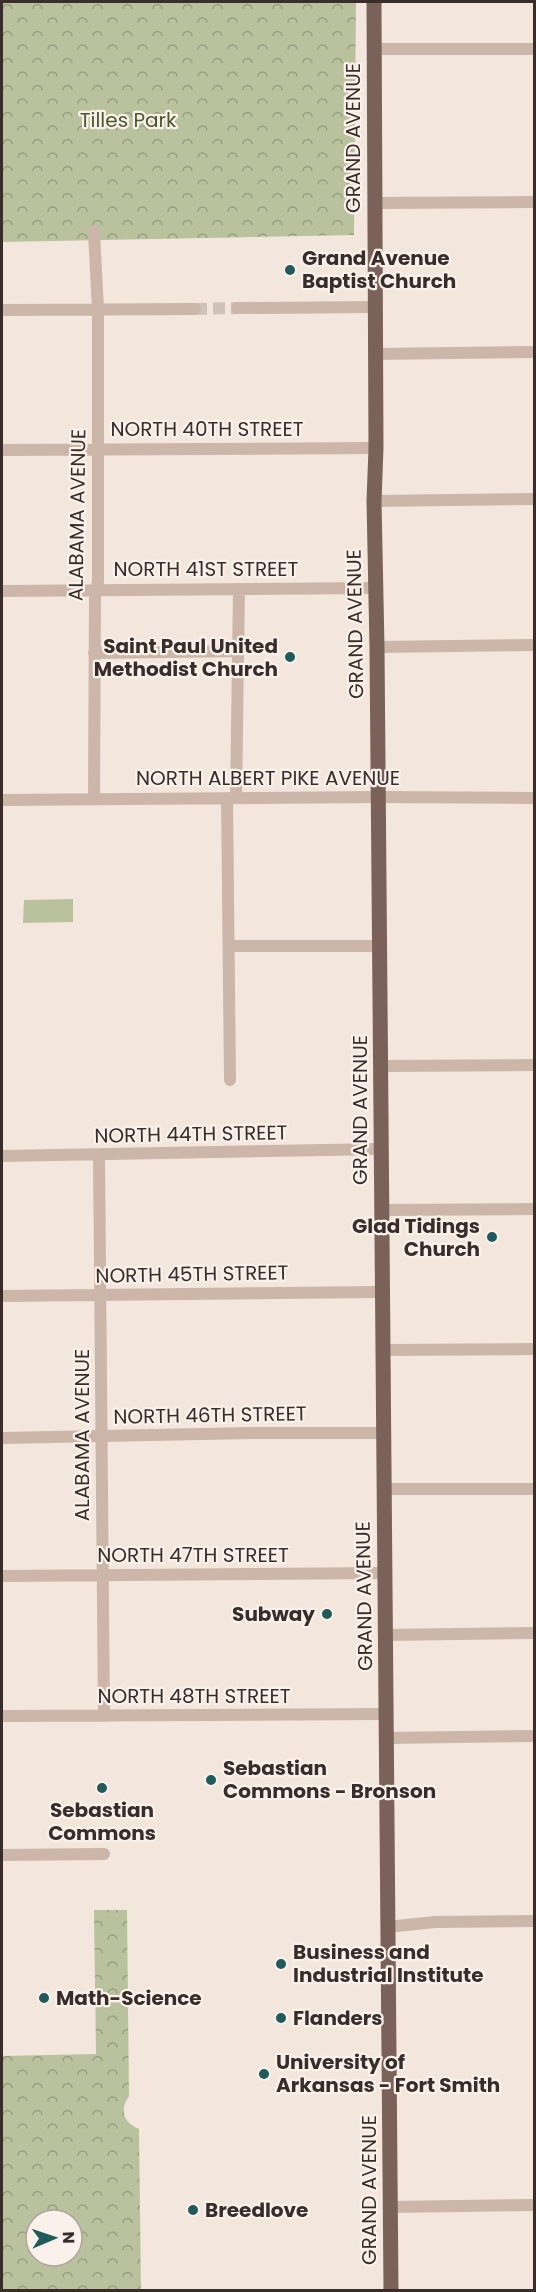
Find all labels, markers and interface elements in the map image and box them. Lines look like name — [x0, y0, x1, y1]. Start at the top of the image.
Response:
street label: GRAND AVENUE — [339, 63, 367, 213]
park label: Tilles Park — [80, 106, 177, 134]
place label: Grand Avenue Baptist Church — [302, 244, 456, 295]
marker: Grand Avenue Baptist Church — [283, 263, 297, 277]
street label: NORTH 40TH STREET — [110, 415, 304, 443]
street label: ALABAMA AVENUE — [61, 429, 93, 601]
street label: GRAND AVENUE — [340, 549, 370, 699]
street label: NORTH 41ST STREET — [114, 555, 299, 583]
place label: Saint Paul United Methodist Church — [94, 632, 278, 683]
marker: Saint Paul United Methodist Church — [283, 650, 297, 664]
street label: NORTH ALBERT PIKE AVENUE — [136, 764, 400, 792]
street label: GRAND AVENUE — [346, 1035, 374, 1185]
street label: NORTH 44TH STREET — [94, 1118, 288, 1150]
place label: Glad Tidings Church — [352, 1212, 480, 1263]
marker: Glad Tidings Church — [485, 1230, 499, 1244]
street label: NORTH 45TH STREET — [95, 1258, 289, 1290]
street label: ALABAMA AVENUE — [68, 1349, 96, 1521]
street label: NORTH 46TH STREET — [113, 1399, 307, 1431]
street label: GRAND AVENUE — [349, 1521, 379, 1671]
street label: NORTH 47TH STREET — [97, 1541, 289, 1569]
place label: Subway — [232, 1600, 315, 1628]
marker: Subway — [320, 1607, 334, 1621]
street label: NORTH 48TH STREET — [97, 1682, 291, 1710]
place label: Sebastian Commons - Bronson — [223, 1754, 436, 1805]
marker: Sebastian Commons - Bronson — [204, 1773, 218, 1787]
marker: Sebastian Commons — [95, 1781, 109, 1795]
place label: Sebastian Commons — [48, 1796, 156, 1847]
place label: Business and Industrial Institute — [293, 1938, 484, 1989]
marker: Business and Industrial Institute — [274, 1957, 288, 1971]
place label: Math-Science — [56, 1984, 202, 2012]
marker: Math-Science — [37, 1991, 51, 2005]
place label: Flanders — [293, 2004, 383, 2032]
marker: Flanders — [274, 2011, 288, 2025]
place label: University of Arkansas - Fort Smith — [276, 2048, 500, 2099]
marker: University of Arkansas - Fort Smith — [257, 2067, 271, 2081]
street label: GRAND AVENUE — [355, 2115, 383, 2265]
place label: Breedlove — [205, 2196, 308, 2224]
marker: Breedlove — [186, 2203, 200, 2217]
north arrow — [24, 2208, 84, 2268]
text: N — [57, 2231, 80, 2244]

